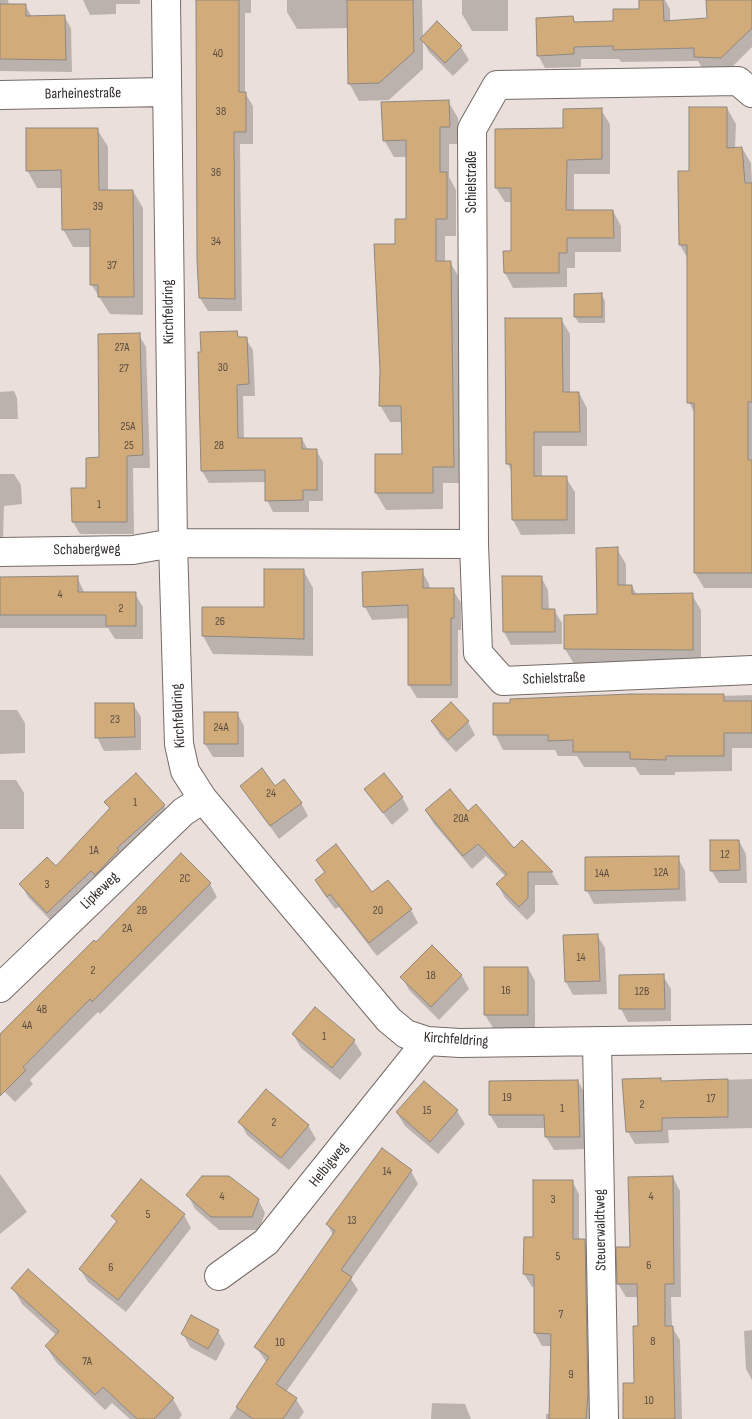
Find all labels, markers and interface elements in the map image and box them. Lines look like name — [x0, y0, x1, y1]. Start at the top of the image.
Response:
house number: 40 — [213, 47, 223, 61]
street label: Barheinestraße — [45, 84, 121, 104]
house number: 38 — [216, 105, 226, 119]
street label: Schielstraße — [463, 151, 481, 213]
house number: 36 — [211, 166, 221, 180]
house number: 39 — [93, 200, 103, 214]
house number: 34 — [211, 235, 221, 249]
house number: 37 — [107, 259, 117, 273]
street label: Kirchfeldring — [159, 280, 179, 344]
house number: 27A — [115, 341, 129, 355]
house number: 30 — [218, 361, 228, 375]
house number: 27 — [119, 362, 129, 376]
house number: 25A — [121, 420, 135, 434]
house number: 25 — [124, 439, 134, 453]
house number: 28 — [214, 439, 224, 453]
house number: 1 — [97, 498, 101, 512]
street label: Schabergweg — [53, 540, 121, 560]
house number: 4 — [57, 588, 63, 602]
house number: 2 — [119, 602, 123, 616]
house number: 26 — [215, 615, 225, 629]
street label: Schielstraße — [522, 669, 586, 689]
street label: Kirchfeldring — [168, 683, 190, 749]
house number: 23 — [110, 713, 120, 727]
house number: 24A — [213, 721, 229, 735]
house number: 24 — [266, 787, 276, 801]
house number: 1 — [133, 796, 137, 810]
house number: 20A — [453, 812, 469, 826]
house number: 1A — [89, 844, 99, 858]
house number: 12 — [720, 848, 730, 862]
house number: 12A — [654, 866, 668, 880]
house number: 14A — [595, 867, 609, 881]
street label: Lipkeweg — [77, 868, 123, 914]
house number: 2C — [180, 872, 190, 886]
house number: 3 — [44, 878, 50, 892]
house number: 2B — [137, 904, 147, 918]
house number: 20 — [373, 904, 383, 918]
house number: 2A — [122, 922, 132, 936]
house number: 14 — [576, 951, 586, 965]
house number: 2 — [91, 964, 95, 978]
house number: 18 — [426, 969, 436, 983]
house number: 16 — [501, 984, 511, 998]
house number: 12B — [635, 985, 649, 999]
house number: 4B — [37, 1003, 47, 1017]
house number: 4A — [22, 1019, 32, 1033]
street label: Kirchfeldring — [423, 1029, 489, 1051]
house number: 1 — [322, 1030, 326, 1044]
house number: 19 — [502, 1091, 512, 1105]
house number: 17 — [707, 1092, 715, 1106]
house number: 2 — [640, 1098, 644, 1112]
house number: 1 — [560, 1102, 564, 1116]
house number: 15 — [422, 1104, 432, 1118]
house number: 2 — [272, 1116, 276, 1130]
street label: Helbigweg — [306, 1139, 352, 1191]
house number: 14 — [382, 1165, 392, 1179]
street label: Steuerwaldtweg — [591, 1189, 611, 1271]
house number: 4 — [219, 1190, 225, 1204]
house number: 4 — [648, 1190, 654, 1204]
house number: 3 — [550, 1193, 556, 1207]
house number: 5 — [146, 1208, 150, 1222]
house number: 13 — [347, 1214, 357, 1228]
house number: 5 — [556, 1250, 560, 1264]
house number: 6 — [646, 1259, 652, 1273]
house number: 6 — [108, 1261, 114, 1275]
house number: 7 — [559, 1308, 563, 1322]
house number: 8 — [650, 1335, 656, 1349]
house number: 10 — [275, 1336, 285, 1350]
house number: 7A — [82, 1355, 92, 1369]
house number: 9 — [568, 1368, 574, 1382]
house number: 10 — [644, 1394, 654, 1408]

